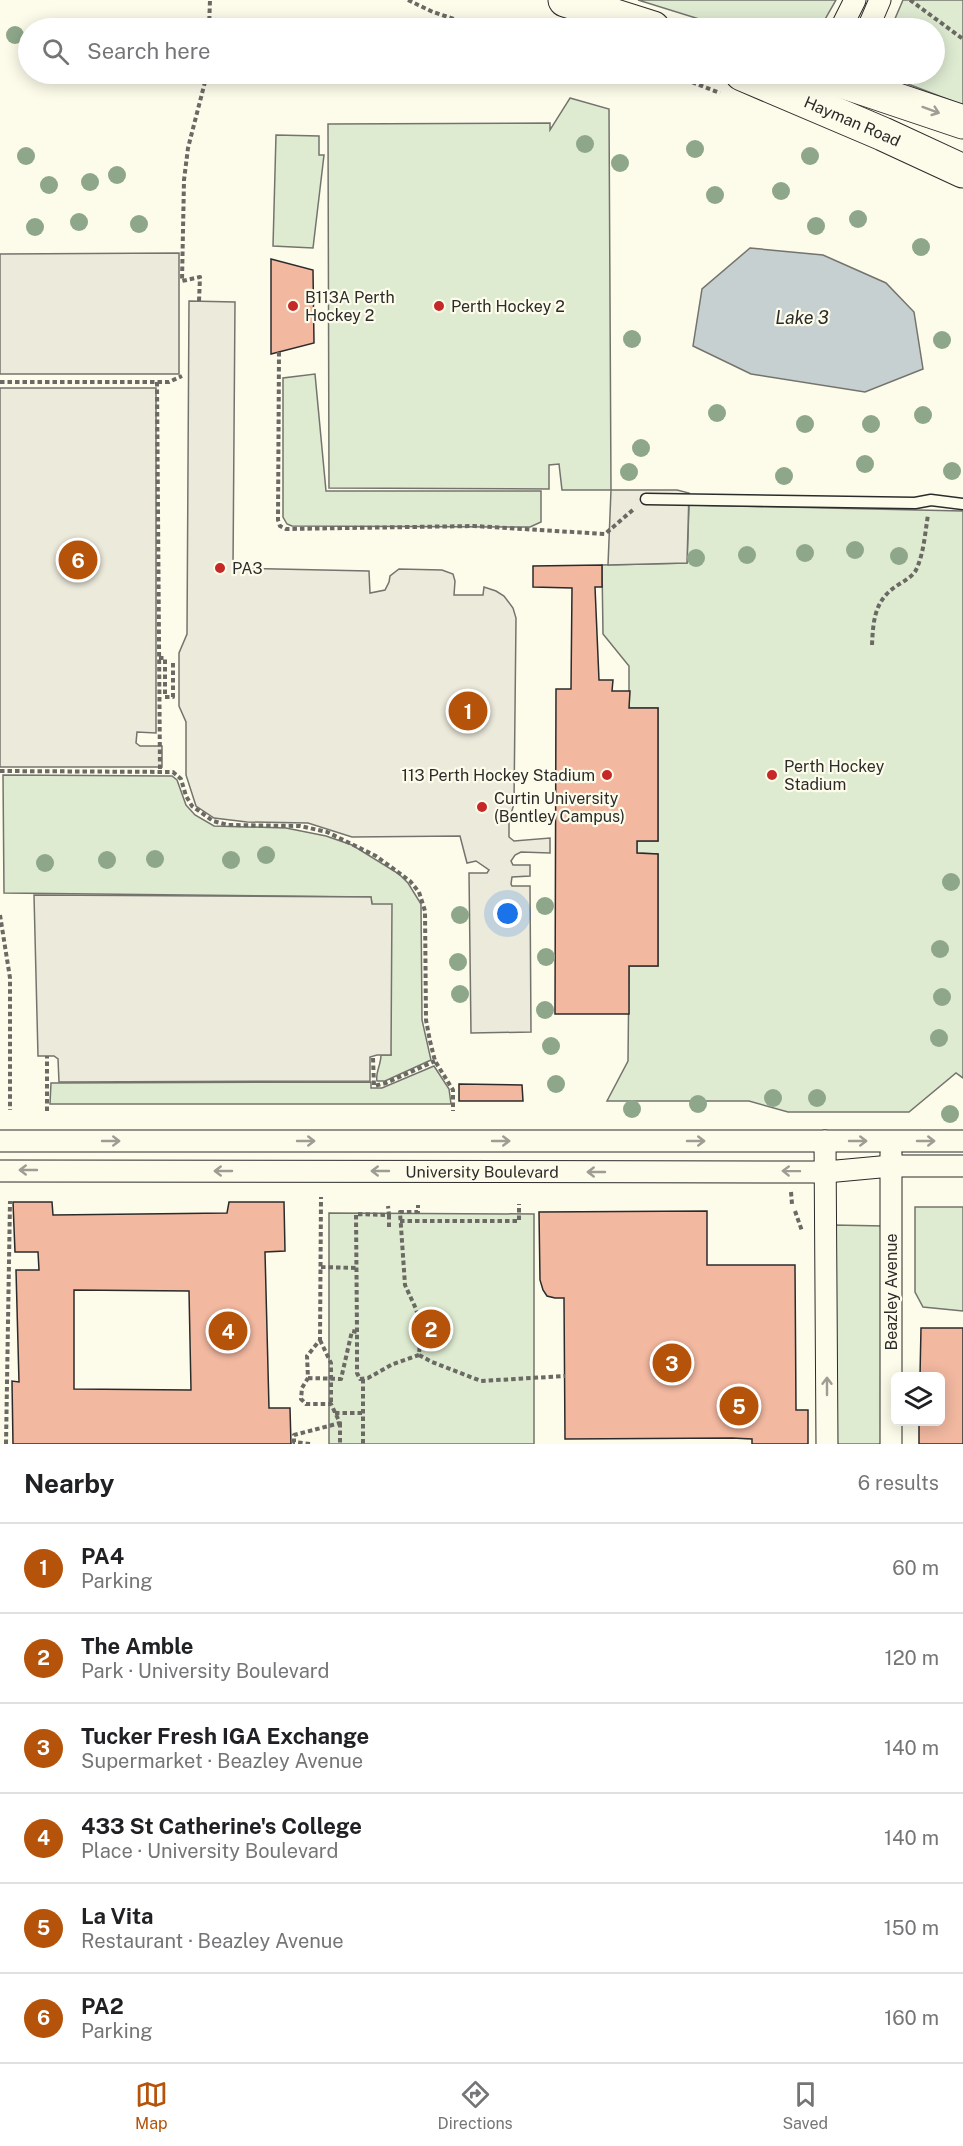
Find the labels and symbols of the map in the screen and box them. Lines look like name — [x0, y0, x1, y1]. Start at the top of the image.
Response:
street label: Hayman Road — [801, 92, 904, 150]
one-way arrow — [921, 105, 940, 116]
place label: B113A Perth Hockey 2 — [305, 288, 395, 325]
place label: Perth Hockey 2 — [451, 297, 565, 316]
marker: B113A Perth Hockey 2 — [286, 299, 300, 313]
marker: Perth Hockey 2 — [432, 299, 446, 313]
water label: Lake 3 — [775, 307, 829, 328]
pin: 6 — [58, 538, 98, 582]
place label: PA3 — [232, 559, 263, 578]
marker: PA3 — [213, 561, 227, 575]
pin: 1 — [448, 688, 488, 734]
place label: Perth Hockey Stadium — [784, 757, 885, 794]
place label: 113 Perth Hockey Stadium — [402, 766, 595, 785]
marker: 113 Perth Hockey Stadium — [600, 768, 614, 782]
marker: Perth Hockey Stadium — [765, 768, 779, 782]
place label: Curtin University (Bentley Campus) — [494, 789, 625, 826]
marker: Curtin University (Bentley Campus) — [475, 800, 489, 814]
your location — [493, 899, 522, 928]
one-way arrow — [101, 1135, 121, 1147]
one-way arrow — [296, 1135, 316, 1147]
one-way arrow — [491, 1135, 511, 1147]
one-way arrow — [686, 1135, 706, 1147]
one-way arrow — [847, 1135, 867, 1147]
one-way arrow — [916, 1135, 936, 1147]
street label: University Boulevard — [405, 1162, 559, 1181]
one-way arrow — [19, 1164, 39, 1176]
one-way arrow — [213, 1165, 233, 1177]
one-way arrow — [371, 1165, 391, 1177]
one-way arrow — [782, 1165, 802, 1177]
one-way arrow — [587, 1166, 607, 1178]
street label: Beazley Avenue — [882, 1234, 901, 1351]
pin: 2 — [412, 1306, 450, 1352]
pin: 4 — [208, 1308, 248, 1354]
pin: 3 — [652, 1340, 692, 1386]
one-way arrow — [821, 1376, 833, 1396]
pin: 5 — [720, 1384, 758, 1428]

